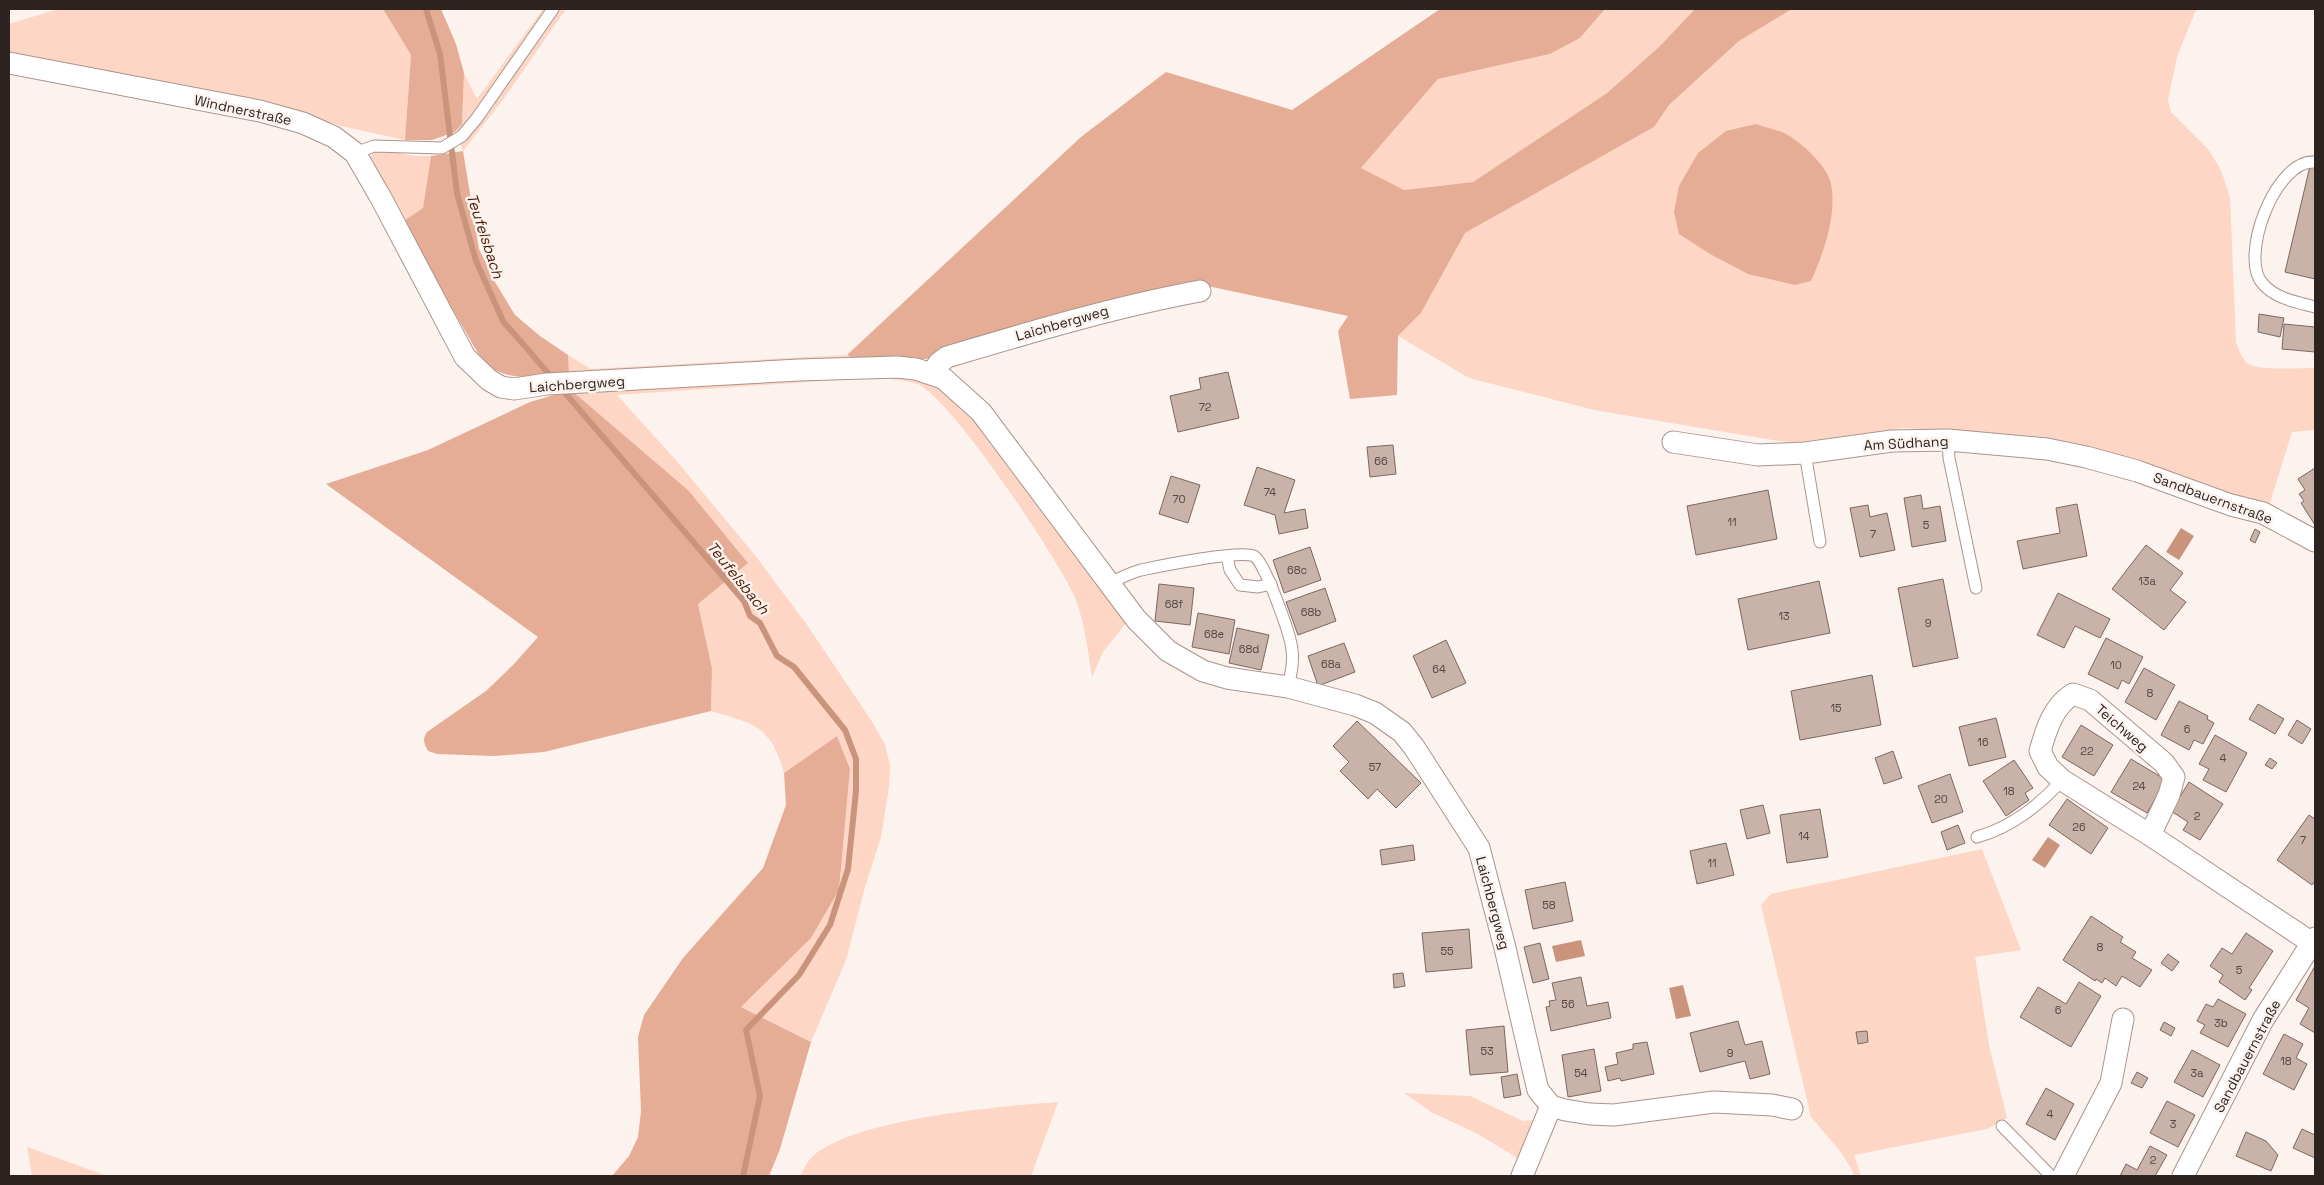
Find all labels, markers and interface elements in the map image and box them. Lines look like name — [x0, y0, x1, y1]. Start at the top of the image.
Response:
street label: Windnerstraße — [193, 91, 293, 129]
water label: Teufelsbach — [463, 191, 508, 282]
street label: Laichbergweg — [1013, 301, 1111, 345]
street label: Laichbergweg — [529, 372, 625, 396]
house number: 72 — [1199, 400, 1212, 414]
street label: Am Südhang — [1863, 432, 1949, 454]
house number: 66 — [1374, 454, 1388, 468]
street label: Sandbauernstraße — [2151, 468, 2275, 528]
house number: 74 — [1264, 485, 1276, 499]
house number: 70 — [1172, 492, 1186, 506]
house number: 11 — [1727, 515, 1737, 529]
house number: 5 — [1923, 518, 1930, 532]
house number: 7 — [1870, 527, 1876, 541]
water label: Teufelsbach — [703, 537, 774, 619]
house number: 68c — [1287, 563, 1307, 577]
house number: 13a — [2138, 574, 2156, 588]
house number: 68f — [1165, 597, 1183, 611]
house number: 68b — [1301, 605, 1321, 619]
house number: 13 — [1778, 609, 1790, 623]
house number: 9 — [1925, 616, 1932, 630]
house number: 68e — [1204, 627, 1224, 641]
house number: 68d — [1239, 642, 1259, 656]
house number: 68a — [1321, 657, 1342, 671]
house number: 10 — [2110, 658, 2122, 672]
house number: 64 — [1432, 662, 1446, 676]
house number: 8 — [2147, 686, 2154, 700]
street label: Teichweg — [2092, 700, 2152, 756]
house number: 15 — [1830, 701, 1842, 715]
house number: 6 — [2184, 722, 2191, 736]
house number: 16 — [1977, 735, 1989, 749]
house number: 22 — [2080, 744, 2094, 758]
house number: 4 — [2220, 751, 2227, 765]
house number: 57 — [1369, 760, 1381, 774]
house number: 24 — [2132, 779, 2146, 793]
house number: 18 — [2003, 784, 2015, 798]
house number: 20 — [1934, 792, 1948, 806]
house number: 2 — [2194, 809, 2201, 823]
house number: 26 — [2072, 820, 2086, 834]
house number: 14 — [1798, 829, 1810, 843]
house number: 7 — [2300, 833, 2306, 847]
street label: Laichbergweg — [1472, 854, 1514, 952]
house number: 11 — [1707, 856, 1717, 870]
house number: 58 — [1542, 898, 1556, 912]
house number: 8 — [2097, 940, 2104, 954]
house number: 55 — [1440, 944, 1454, 958]
house number: 5 — [2236, 963, 2243, 977]
street label: Sandbauernstraße — [2210, 996, 2284, 1116]
house number: 56 — [1561, 997, 1575, 1011]
house number: 6 — [2055, 1003, 2062, 1017]
house number: 3b — [2214, 1016, 2228, 1030]
house number: 53 — [1480, 1044, 1494, 1058]
house number: 9 — [1727, 1046, 1734, 1060]
house number: 18 — [2280, 1054, 2292, 1068]
house number: 54 — [1574, 1066, 1588, 1080]
house number: 3a — [2191, 1066, 2204, 1080]
house number: 4 — [2047, 1107, 2054, 1121]
house number: 3 — [2170, 1117, 2177, 1131]
house number: 2 — [2150, 1153, 2157, 1167]

